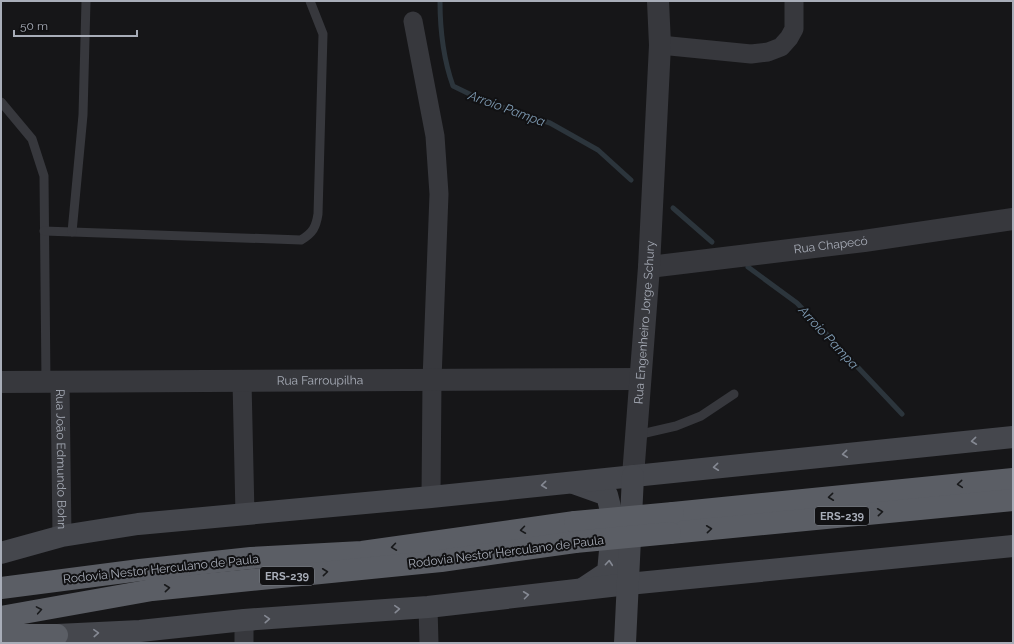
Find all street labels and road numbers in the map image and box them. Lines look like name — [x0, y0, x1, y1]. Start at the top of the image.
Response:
street label: Rua Chapecó — [793, 234, 869, 256]
street label: Rua Engenheiro Jorge Schury — [632, 240, 657, 405]
street label: Rua Farroupilha — [277, 373, 363, 388]
street label: Rua João Edmundo Bohn — [53, 389, 69, 529]
road number: ERS-239 — [815, 507, 869, 525]
street label: Rodovia Nestor Herculano de Paula — [407, 533, 605, 571]
street label: Rodovia Nestor Herculano de Paula — [62, 552, 260, 586]
road number: ERS-239 — [260, 567, 314, 585]

